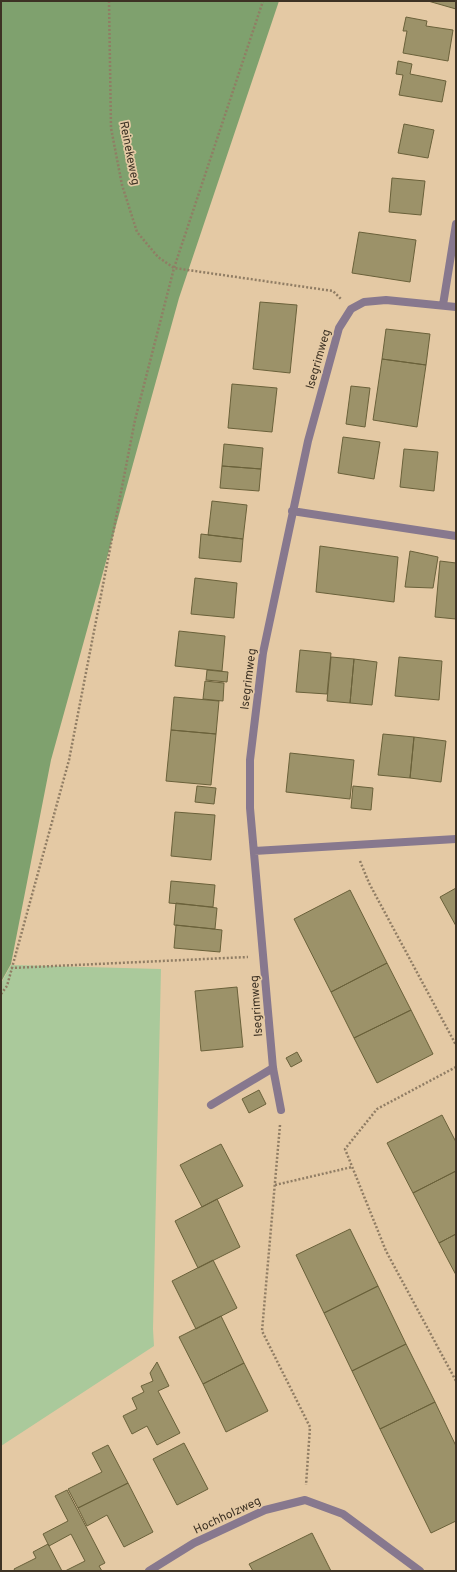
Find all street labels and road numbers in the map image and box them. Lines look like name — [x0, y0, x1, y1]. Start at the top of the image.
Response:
street label: Reinekeweg — [115, 120, 143, 187]
street label: Isegrimweg — [303, 327, 335, 391]
street label: Isegrimweg — [237, 647, 261, 711]
street label: Isegrimweg — [247, 975, 267, 1037]
street label: Hochholzweg — [191, 1493, 264, 1539]

